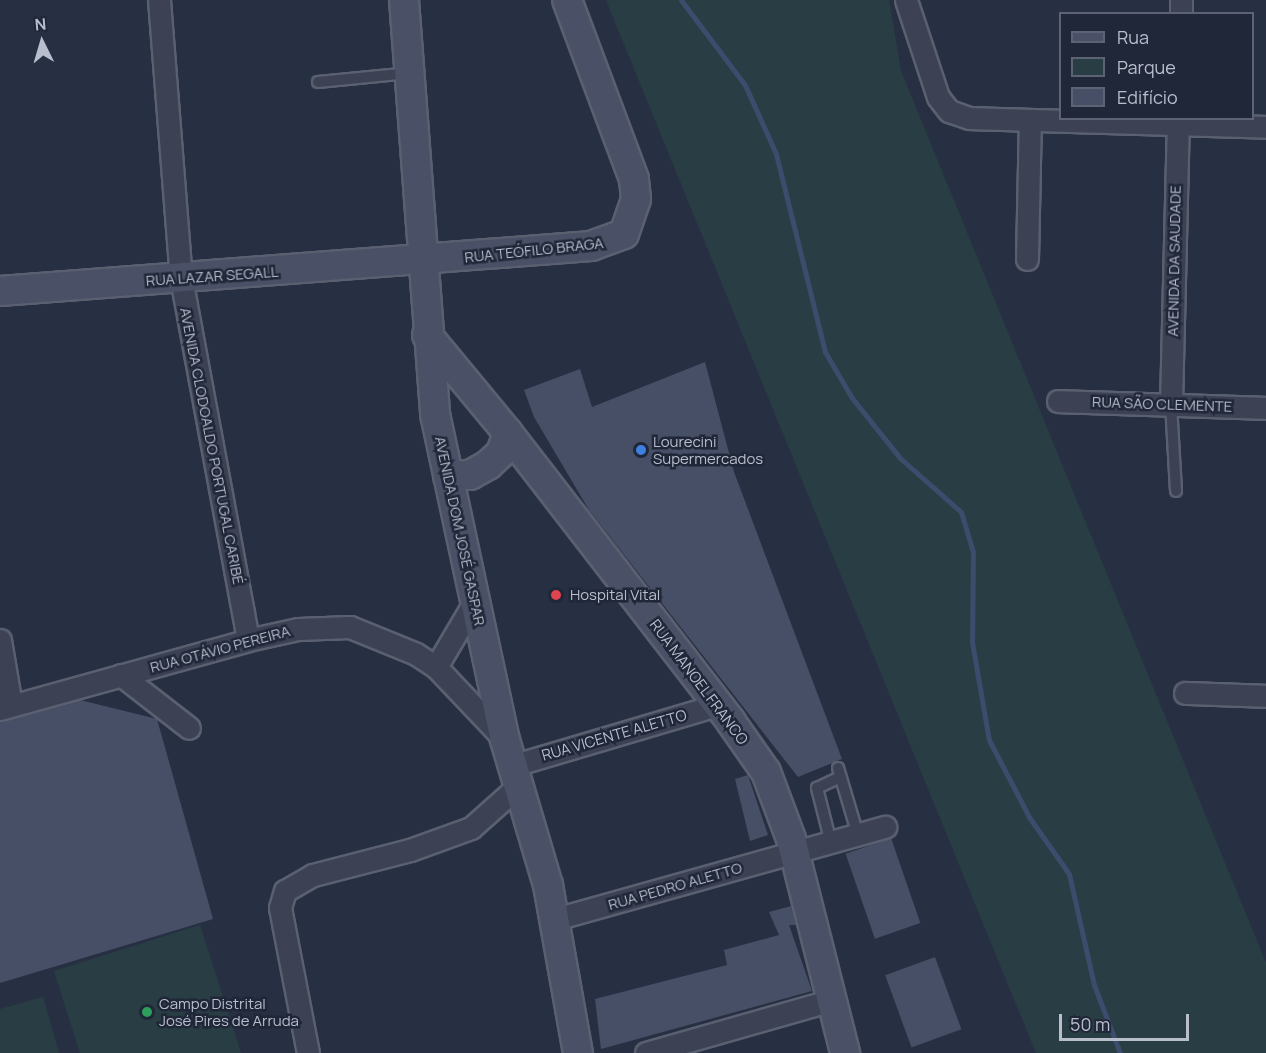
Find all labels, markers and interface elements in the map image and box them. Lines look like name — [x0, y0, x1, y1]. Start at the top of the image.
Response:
north arrow — [12, 12, 72, 72]
legend — [1059, 12, 1254, 120]
text: N — [34, 13, 47, 36]
text: Rua — [1117, 25, 1149, 49]
text: Parque — [1117, 55, 1176, 79]
text: Edifício — [1117, 85, 1178, 109]
street label: AVENIDA DA SAUDADE — [1164, 185, 1184, 337]
street label: RUA TEÓFILO BRAGA — [464, 234, 604, 266]
street label: RUA LAZAR SEGALL — [145, 262, 279, 290]
street label: AVENIDA CLODOALDO PORTUGAL CARIBÉ — [176, 306, 248, 586]
street label: RUA SÃO CLEMENTE — [1092, 393, 1232, 415]
place label: Lourecini Supermercados — [653, 432, 763, 467]
street label: AVENIDA DOM JOSÉ GASPAR — [431, 435, 489, 627]
marker: Lourecini Supermercados — [634, 443, 648, 457]
marker: Hospital Vital — [547, 586, 565, 604]
place label: Hospital Vital — [570, 586, 660, 604]
street label: RUA MANOEL FRANCO — [646, 616, 752, 748]
street label: RUA OTÁVIO PEREIRA — [148, 622, 292, 676]
street label: RUA VICENTE ALETTO — [539, 706, 689, 764]
street label: RUA PEDRO ALETTO — [606, 858, 744, 914]
place label: Campo Distrital José Pires de Arruda — [159, 994, 299, 1029]
scale bar — [1062, 1002, 1192, 1040]
marker: Campo Distrital José Pires de Arruda — [140, 1005, 154, 1019]
text: 50 m — [1070, 1012, 1110, 1036]

